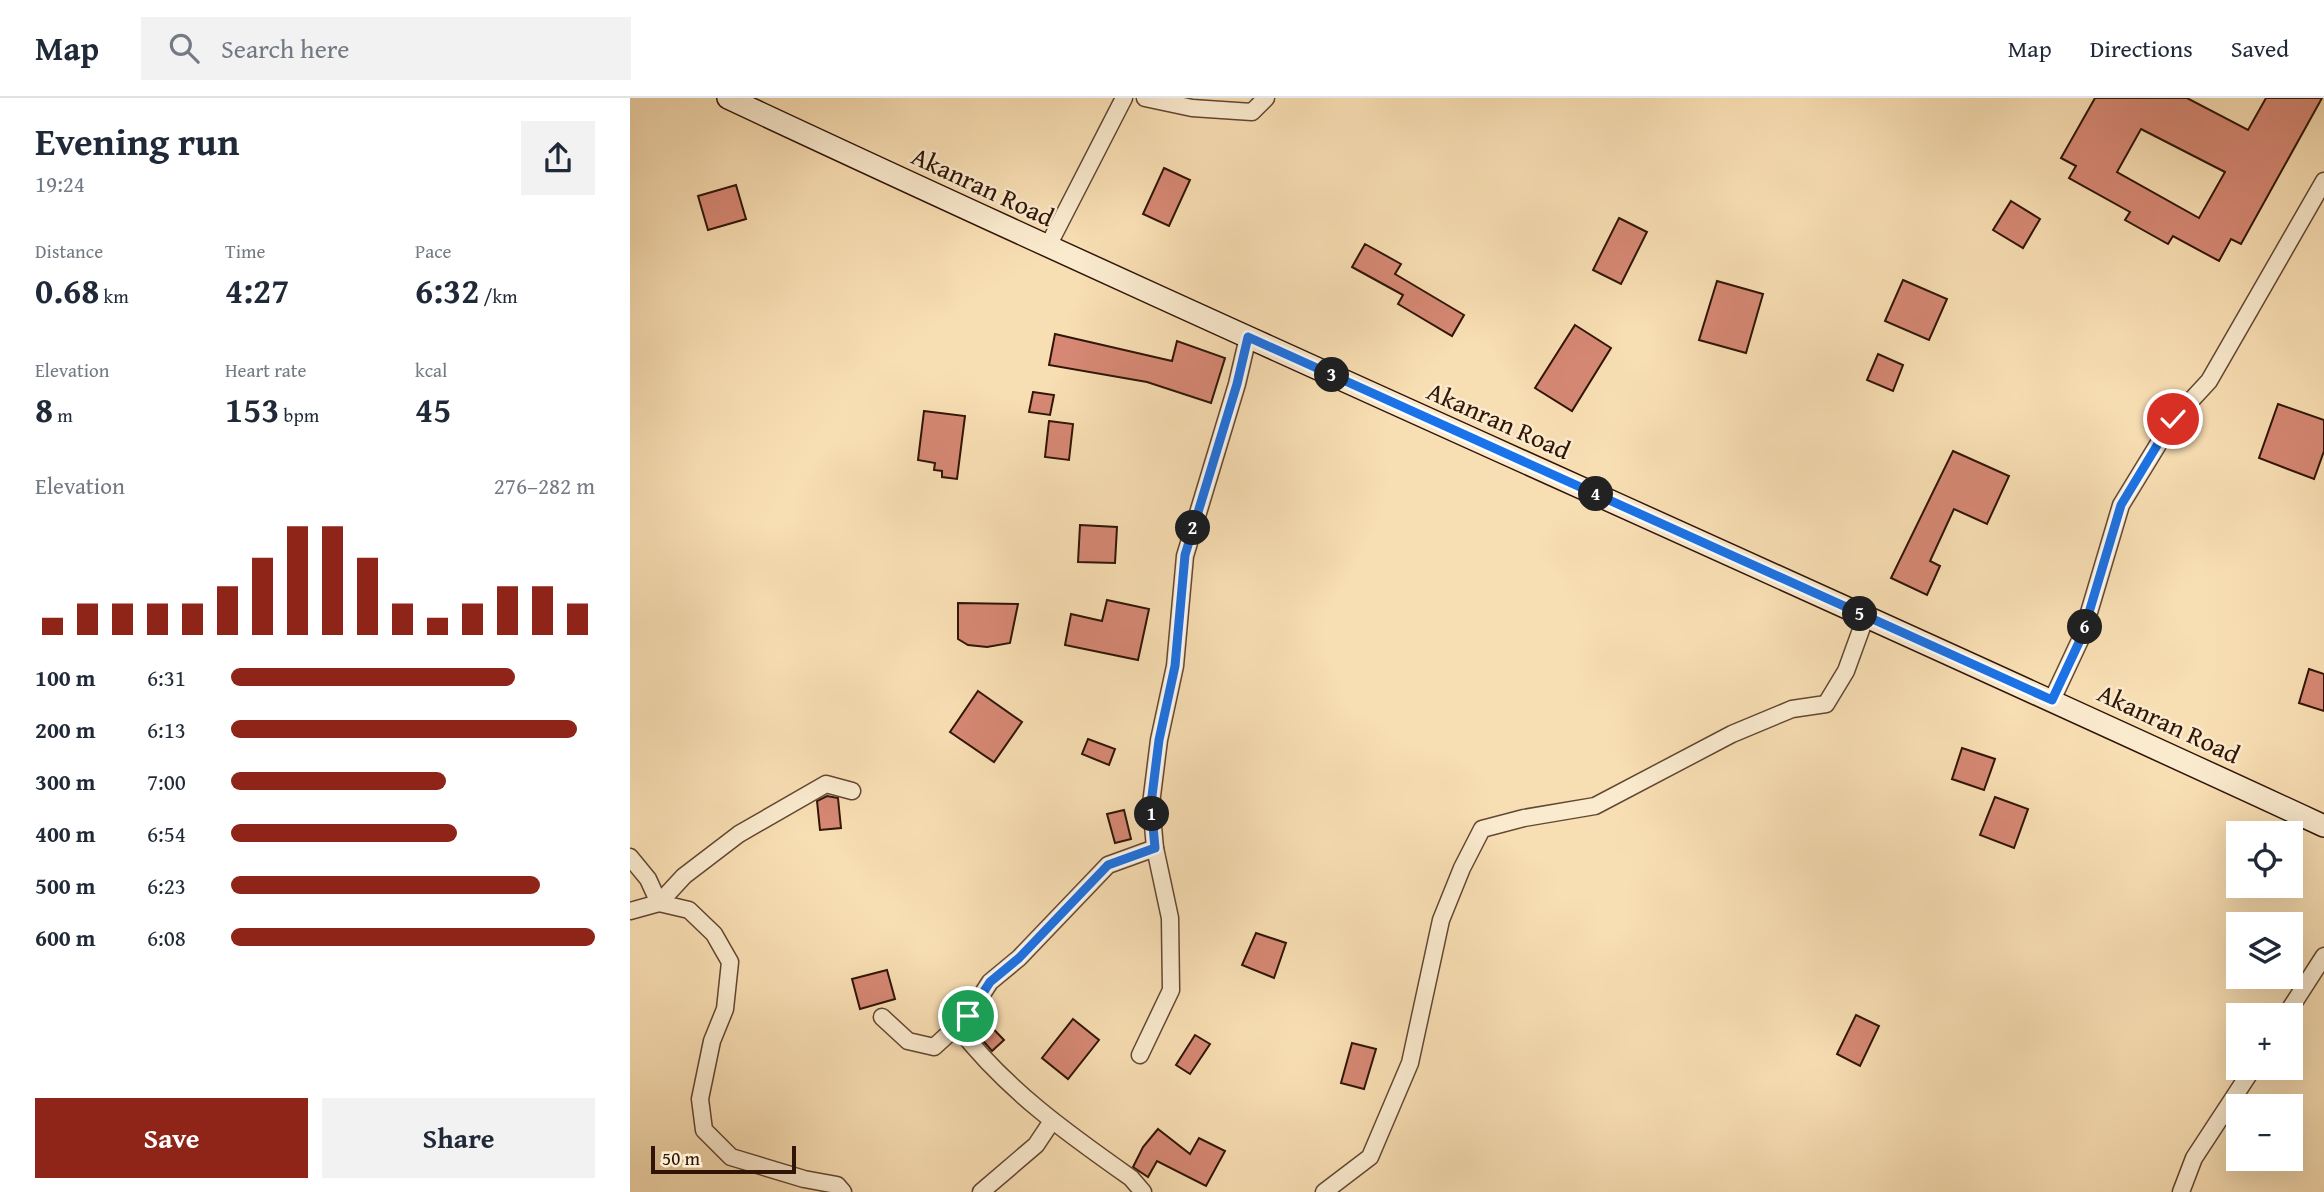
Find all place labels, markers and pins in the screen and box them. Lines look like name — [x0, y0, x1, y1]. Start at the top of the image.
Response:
pin: 3 — [1314, 358, 1350, 392]
pin — [2143, 389, 2203, 449]
pin: 4 — [1578, 476, 1614, 512]
pin: 2 — [1176, 510, 1210, 546]
pin: 5 — [1842, 596, 1878, 632]
pin: 6 — [2068, 610, 2102, 644]
pin: 1 — [1134, 796, 1170, 832]
pin — [938, 986, 998, 1046]

